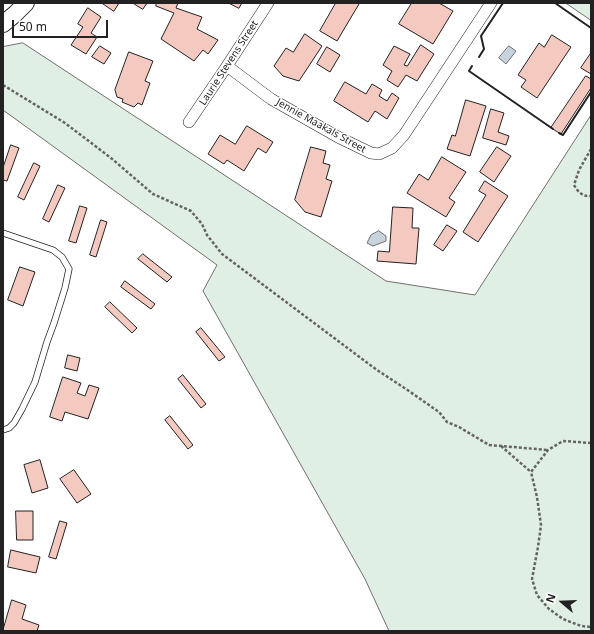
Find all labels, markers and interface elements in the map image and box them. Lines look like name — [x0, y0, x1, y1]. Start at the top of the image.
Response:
scale bar — [14, 12, 110, 38]
text: 50 m — [19, 18, 47, 35]
street label: Laurie Stevens Street — [197, 18, 261, 108]
street label: Jennie Maakals Street — [274, 96, 368, 156]
north arrow — [542, 582, 582, 622]
text: N — [542, 591, 559, 605]

